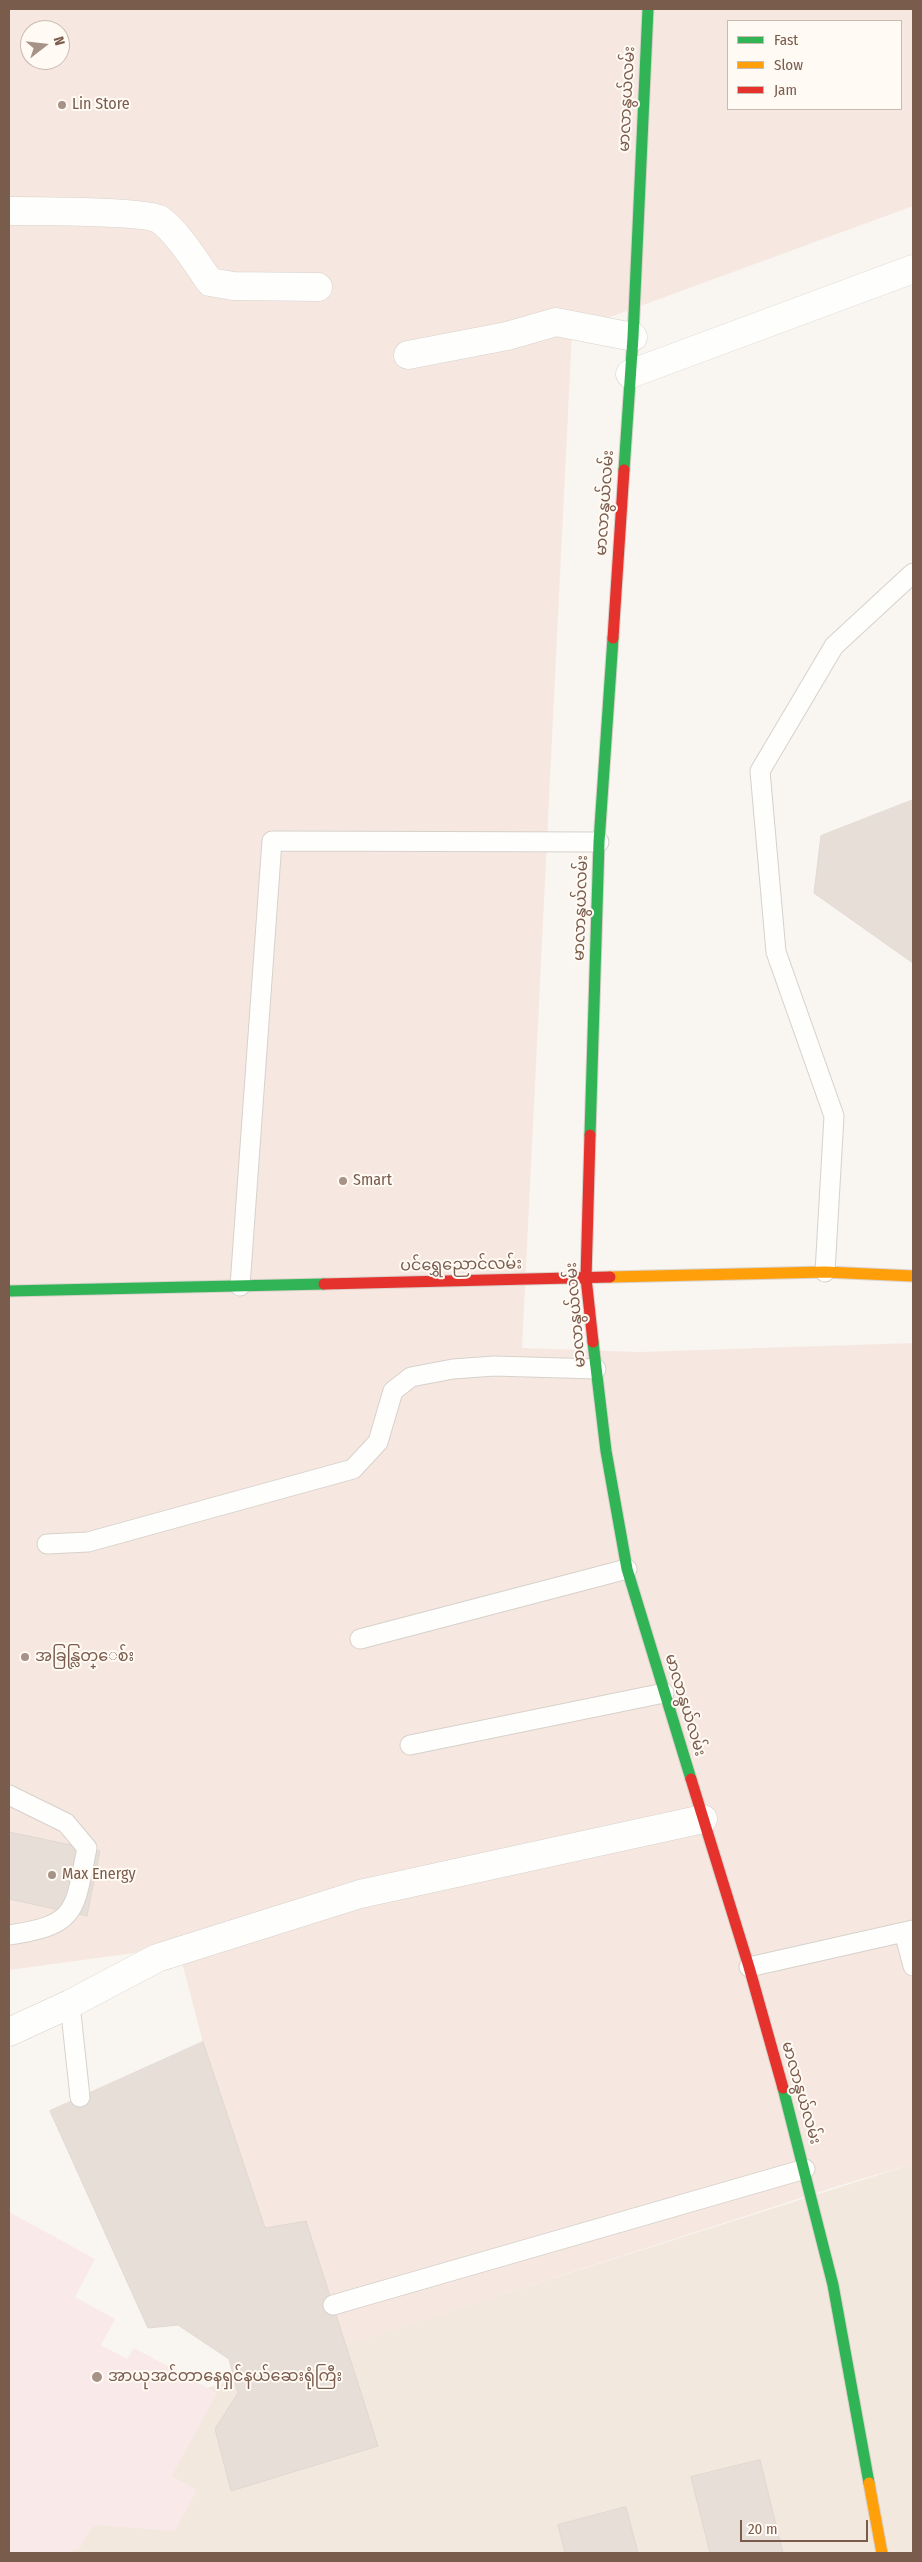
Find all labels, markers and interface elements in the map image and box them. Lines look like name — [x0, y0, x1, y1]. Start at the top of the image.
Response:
north arrow — [20, 20, 70, 70]
legend — [727, 20, 902, 110]
text: Fast — [774, 31, 798, 49]
text: N — [50, 35, 68, 47]
street label: မာလာနွယ်လမ်း — [615, 46, 639, 152]
text: Slow — [774, 56, 803, 74]
text: Jam — [774, 81, 797, 99]
place label: Lin Store — [72, 95, 130, 115]
marker: Lin Store — [56, 99, 68, 111]
street label: မာလာနွယ်လမ်း — [592, 450, 618, 556]
street label: မာလာနွယ်လမ်း — [570, 855, 592, 961]
place label: Smart — [353, 1171, 392, 1191]
marker: Smart — [337, 1175, 349, 1187]
street label: ပင်ရွှေညောင်လမ်း — [400, 1254, 522, 1276]
street label: မာလာနွယ်လမ်း — [562, 1261, 590, 1369]
place label: အခြန္လြတ္ေစ်း — [35, 1647, 134, 1667]
marker: အခြန္လြတ္ေစ်း — [19, 1651, 31, 1663]
street label: မာလာနွယ်လမ်း — [660, 1652, 710, 1758]
place label: Max Energy — [62, 1865, 136, 1885]
marker: Max Energy — [46, 1869, 58, 1881]
street label: မာလာနွယ်လမ်း — [777, 2039, 825, 2147]
place label: အာယုအင်တာနေရှင်နယ်ဆေးရုံကြီး — [108, 2367, 342, 2387]
marker: အာယုအင်တာနေရှင်နယ်ဆေးရုံကြီး — [90, 2370, 104, 2384]
scale bar — [742, 2510, 870, 2542]
text: 20 m — [748, 2520, 778, 2538]

